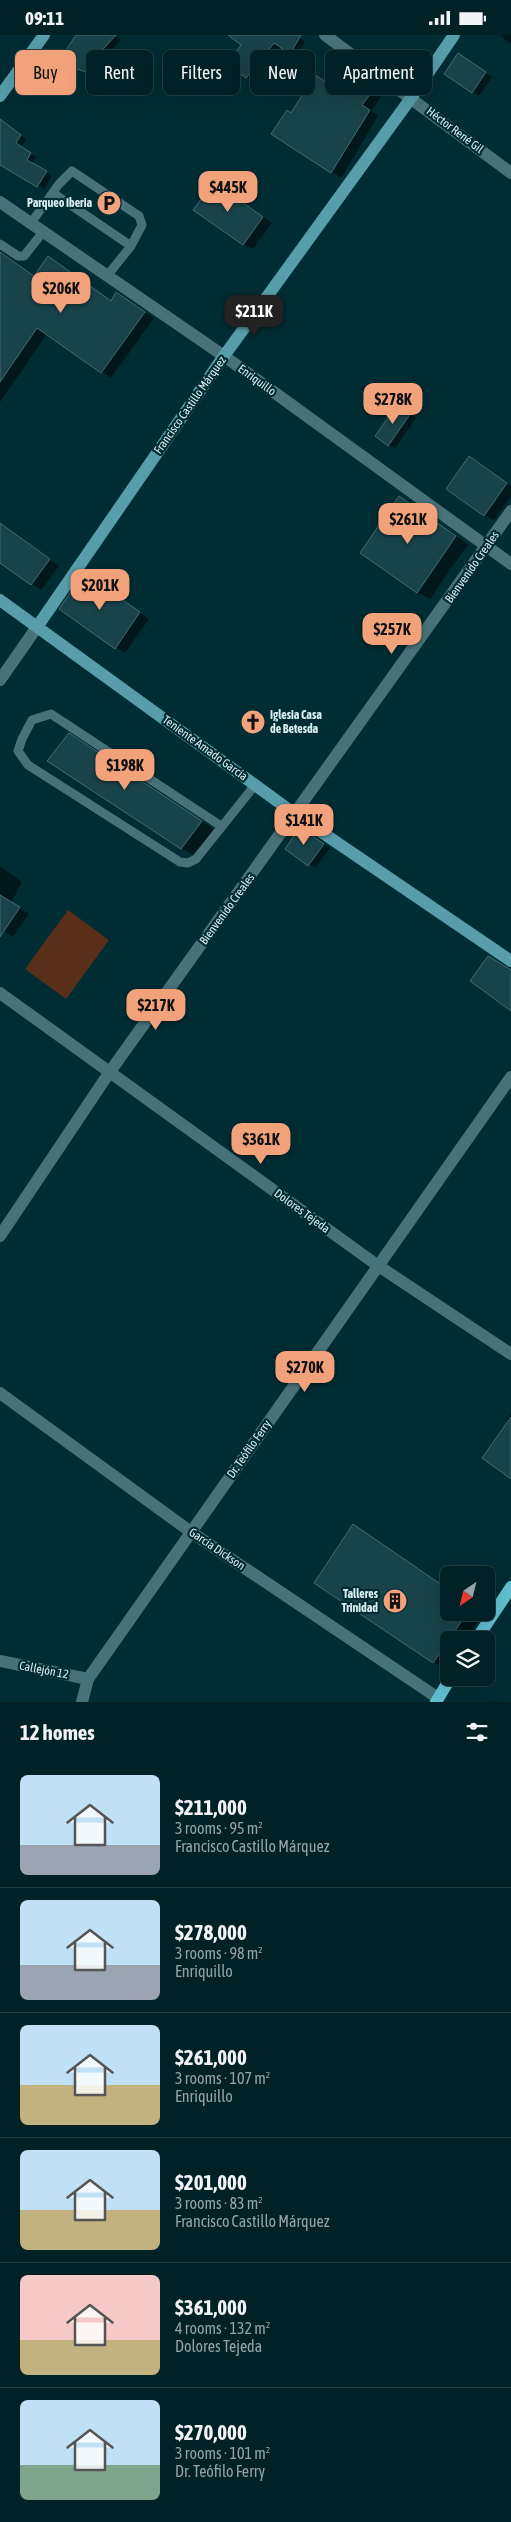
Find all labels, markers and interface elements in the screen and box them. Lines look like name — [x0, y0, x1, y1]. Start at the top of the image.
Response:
text: 09:11 — [25, 7, 64, 29]
chip: Buy — [15, 50, 76, 95]
chip: Rent — [86, 50, 153, 95]
chip: Filters — [163, 50, 240, 95]
chip: New — [250, 50, 315, 95]
chip: Apartment — [325, 50, 432, 95]
street label: Héctor René Gil — [424, 104, 487, 156]
pin: $445K — [193, 171, 263, 213]
text: $445K — [209, 178, 247, 196]
parking icon: Parqueo Iberia — [96, 190, 122, 216]
place label: Parqueo Iberia — [27, 196, 92, 210]
pin: $206K — [26, 271, 96, 314]
text: $206K — [42, 279, 80, 297]
pin: $211K — [219, 295, 289, 337]
text: $211K — [235, 302, 273, 320]
street label: Francisco Castillo Márquez — [151, 353, 229, 456]
street label: Enriquillo — [235, 362, 279, 399]
pin: $278K — [358, 383, 428, 425]
text: $278K — [374, 390, 412, 408]
pin: $261K — [373, 503, 443, 545]
text: $261K — [389, 510, 427, 528]
street label: Bienvenido Creales — [442, 528, 502, 606]
pin: $201K — [65, 569, 135, 611]
text: $201K — [81, 576, 119, 594]
pin: $257K — [357, 613, 427, 655]
text: $257K — [373, 620, 411, 638]
place label: Iglesia Casa de Betesda — [270, 708, 322, 736]
church icon: Iglesia Casa de Betesda — [240, 709, 266, 735]
street label: Teniente Amado García — [160, 712, 250, 784]
pin: $198K — [90, 749, 160, 791]
text: $198K — [106, 756, 144, 774]
pin: $141K — [269, 803, 339, 846]
text: $141K — [285, 811, 323, 829]
street label: Bienvenido Creales — [197, 871, 257, 947]
pin: $217K — [121, 989, 191, 1031]
text: $217K — [137, 996, 175, 1014]
pin: $361K — [226, 1123, 296, 1165]
text: $361K — [242, 1130, 280, 1148]
street label: Dolores Tejeda — [271, 1186, 333, 1236]
pin: $270K — [270, 1351, 340, 1393]
text: $270K — [286, 1358, 324, 1376]
street label: Dr. Teófilo Ferry — [224, 1417, 274, 1481]
street label: García Dickson — [186, 1525, 248, 1573]
north arrow — [440, 1566, 495, 1621]
map controls — [440, 1566, 495, 1686]
place label: Talleres Trinidad — [342, 1587, 379, 1615]
building icon: Talleres Trinidad — [382, 1588, 408, 1614]
button: layers — [440, 1631, 495, 1686]
street label: Callejón 12 — [18, 1658, 70, 1682]
icon: filters — [463, 1718, 491, 1746]
text: 12 homes — [20, 1720, 95, 1744]
icon: home — [60, 1795, 120, 1855]
text: $211,000 — [175, 1795, 247, 1819]
text: 3 rooms · 95 m² — [175, 1819, 263, 1837]
text: Francisco Castillo Márquez — [175, 1837, 329, 1855]
icon: home — [60, 1920, 120, 1980]
text: $278,000 — [175, 1920, 247, 1944]
text: 3 rooms · 98 m² — [175, 1944, 263, 1962]
text: Enriquillo — [175, 1962, 233, 1980]
icon: home — [60, 2045, 120, 2105]
text: $261,000 — [175, 2045, 247, 2069]
text: 3 rooms · 107 m² — [175, 2069, 270, 2087]
text: Enriquillo — [175, 2087, 233, 2105]
icon: home — [60, 2170, 120, 2230]
text: $201,000 — [175, 2170, 247, 2194]
text: 3 rooms · 83 m² — [175, 2194, 263, 2212]
text: Francisco Castillo Márquez — [175, 2212, 329, 2230]
icon: home — [60, 2295, 120, 2355]
text: $361,000 — [175, 2295, 247, 2319]
text: 4 rooms · 132 m² — [175, 2319, 270, 2337]
text: Dolores Tejeda — [175, 2337, 262, 2355]
icon: home — [60, 2420, 120, 2480]
text: $270,000 — [175, 2420, 247, 2444]
text: 3 rooms · 101 m² — [175, 2444, 270, 2462]
text: Dr. Teófilo Ferry — [175, 2462, 265, 2480]

